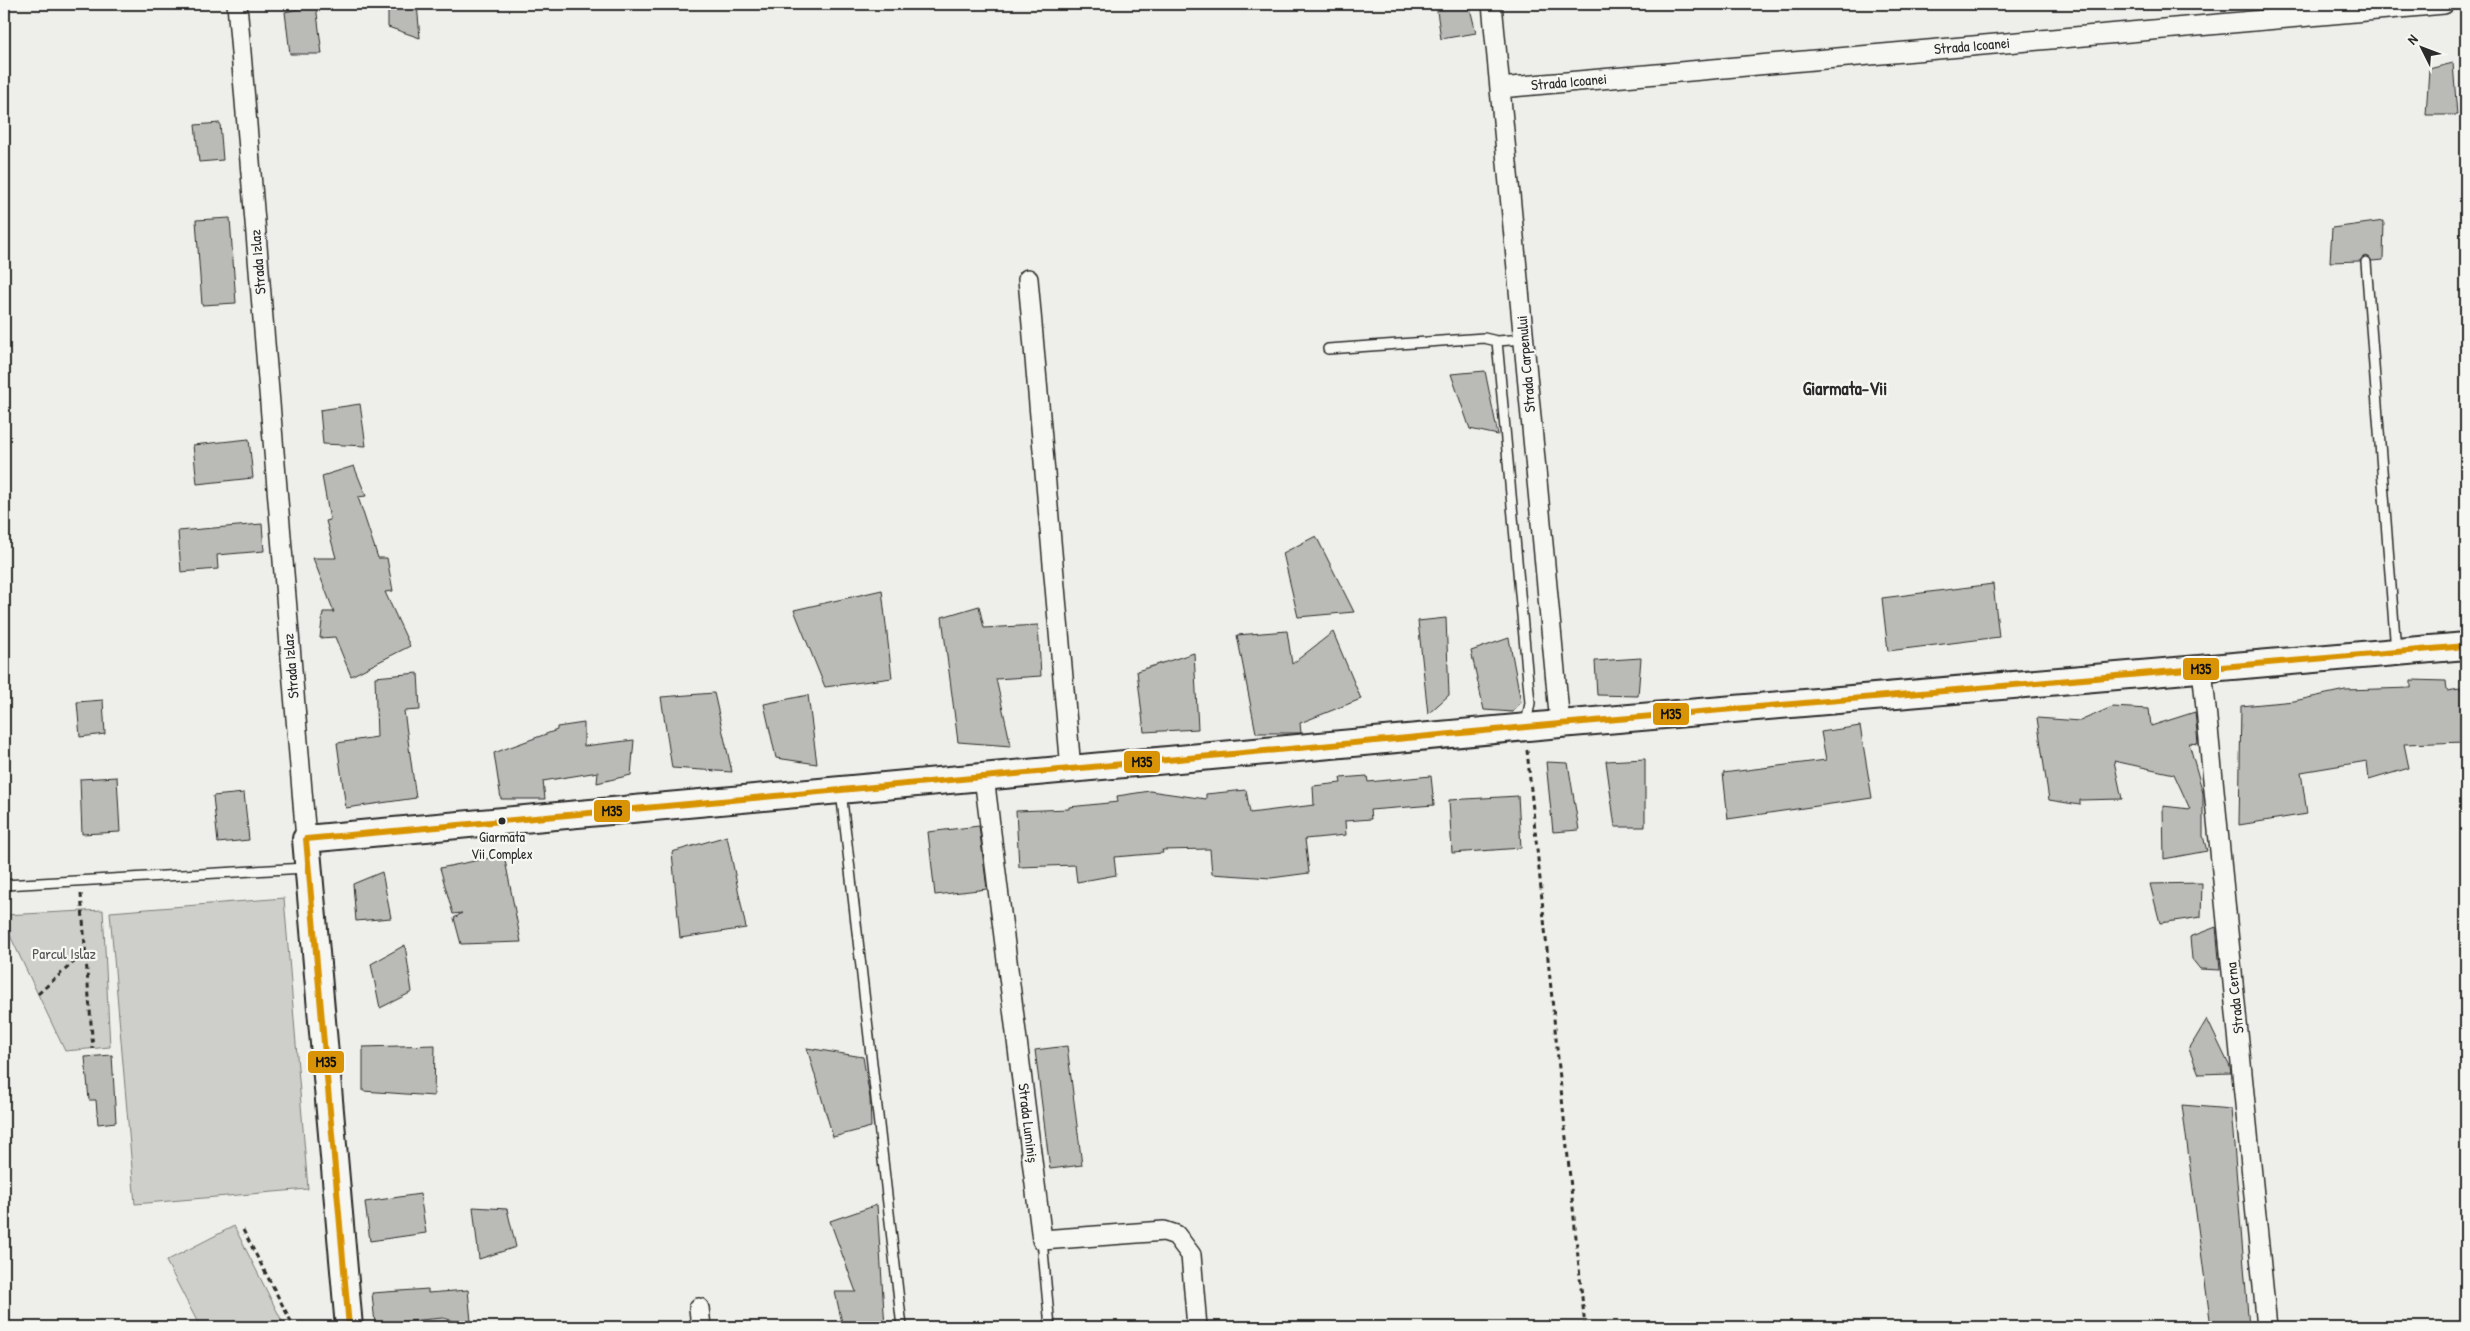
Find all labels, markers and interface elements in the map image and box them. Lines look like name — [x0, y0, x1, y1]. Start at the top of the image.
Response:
north arrow — [2398, 22, 2448, 72]
text: N — [2402, 29, 2422, 48]
street label: Strada Icoanei — [1933, 32, 2011, 59]
street label: Strada Icoanei — [1530, 68, 1608, 95]
street label: Strada Izlaz — [244, 228, 271, 295]
street label: Strada Carpenului — [1511, 315, 1540, 413]
district label: Giarmata-Vii — [1803, 376, 1887, 401]
street label: Strada Izlaz — [277, 632, 304, 699]
line badge: M35 — [2182, 657, 2220, 681]
text: M35 — [2191, 659, 2211, 678]
line badge: M35 — [1652, 702, 1690, 726]
text: M35 — [1661, 704, 1681, 723]
line badge: M35 — [1123, 750, 1161, 774]
text: M35 — [1132, 752, 1152, 771]
line badge: M35 — [593, 799, 631, 823]
text: M35 — [602, 801, 622, 820]
marker: Giarmata Vii Complex — [497, 816, 507, 826]
place label: Giarmata Vii Complex — [471, 827, 533, 864]
park label: Parcul Islaz — [32, 943, 96, 964]
street label: Strada Cerna — [2220, 961, 2249, 1035]
line badge: M35 — [307, 1050, 345, 1074]
text: M35 — [316, 1052, 336, 1071]
street label: Strada Luminiș — [1013, 1082, 1044, 1164]

